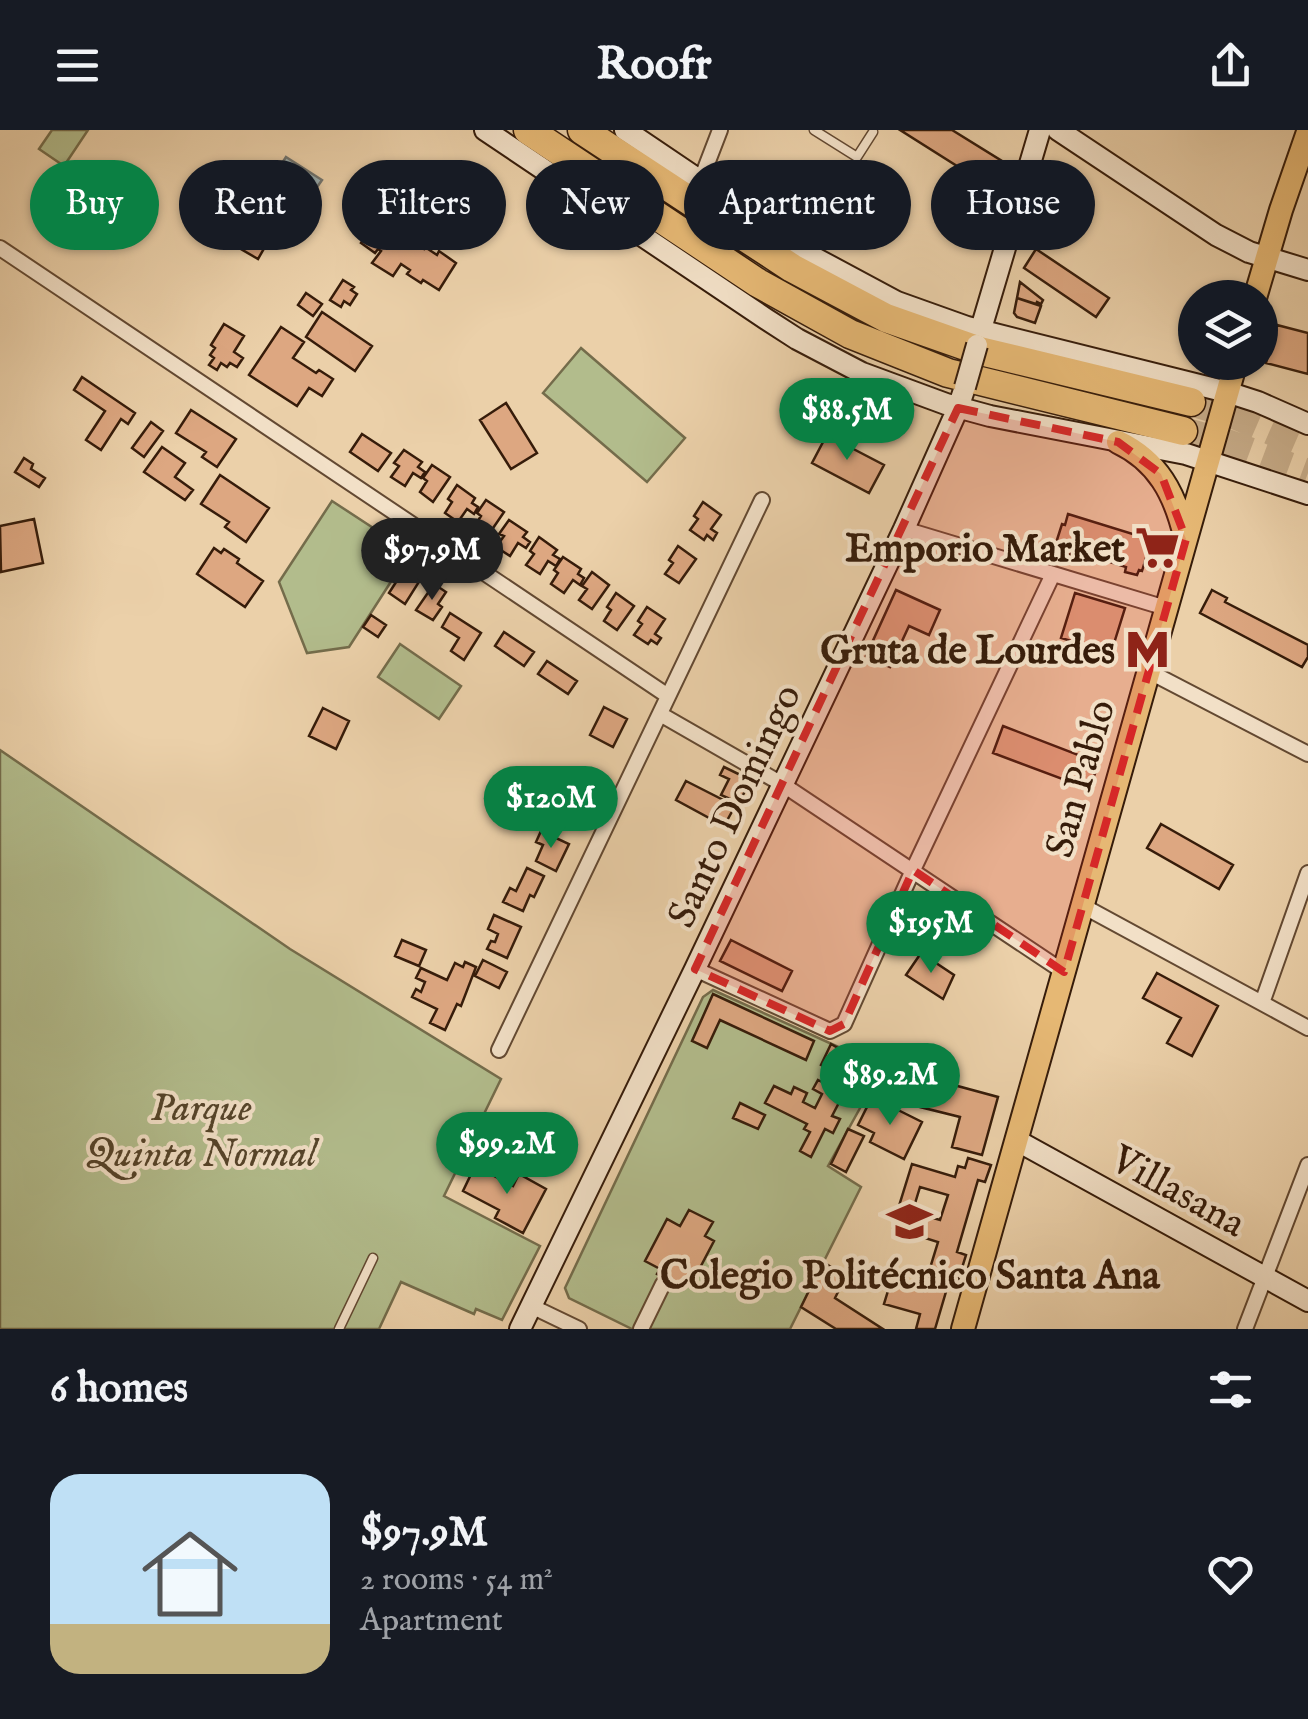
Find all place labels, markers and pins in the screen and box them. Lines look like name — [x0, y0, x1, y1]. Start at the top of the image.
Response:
pin: $88.5M — [766, 378, 928, 463]
pin: $97.9M — [351, 518, 513, 603]
supermarket icon: Emporio Market — [1134, 523, 1182, 571]
place label: Emporio Market — [845, 525, 1125, 576]
metro station icon: Gruta de Lourdes — [1124, 625, 1172, 673]
place label: Gruta de Lourdes — [820, 627, 1115, 678]
pin: $120M — [481, 766, 621, 851]
pin: $195M — [861, 891, 1001, 976]
pin: $89.2M — [809, 1043, 971, 1128]
pin: $99.2M — [426, 1112, 588, 1197]
school or university icon: Colegio Politécnico Santa Ana — [886, 1197, 934, 1245]
place label: Colegio Politécnico Santa Ana — [660, 1252, 1161, 1303]

